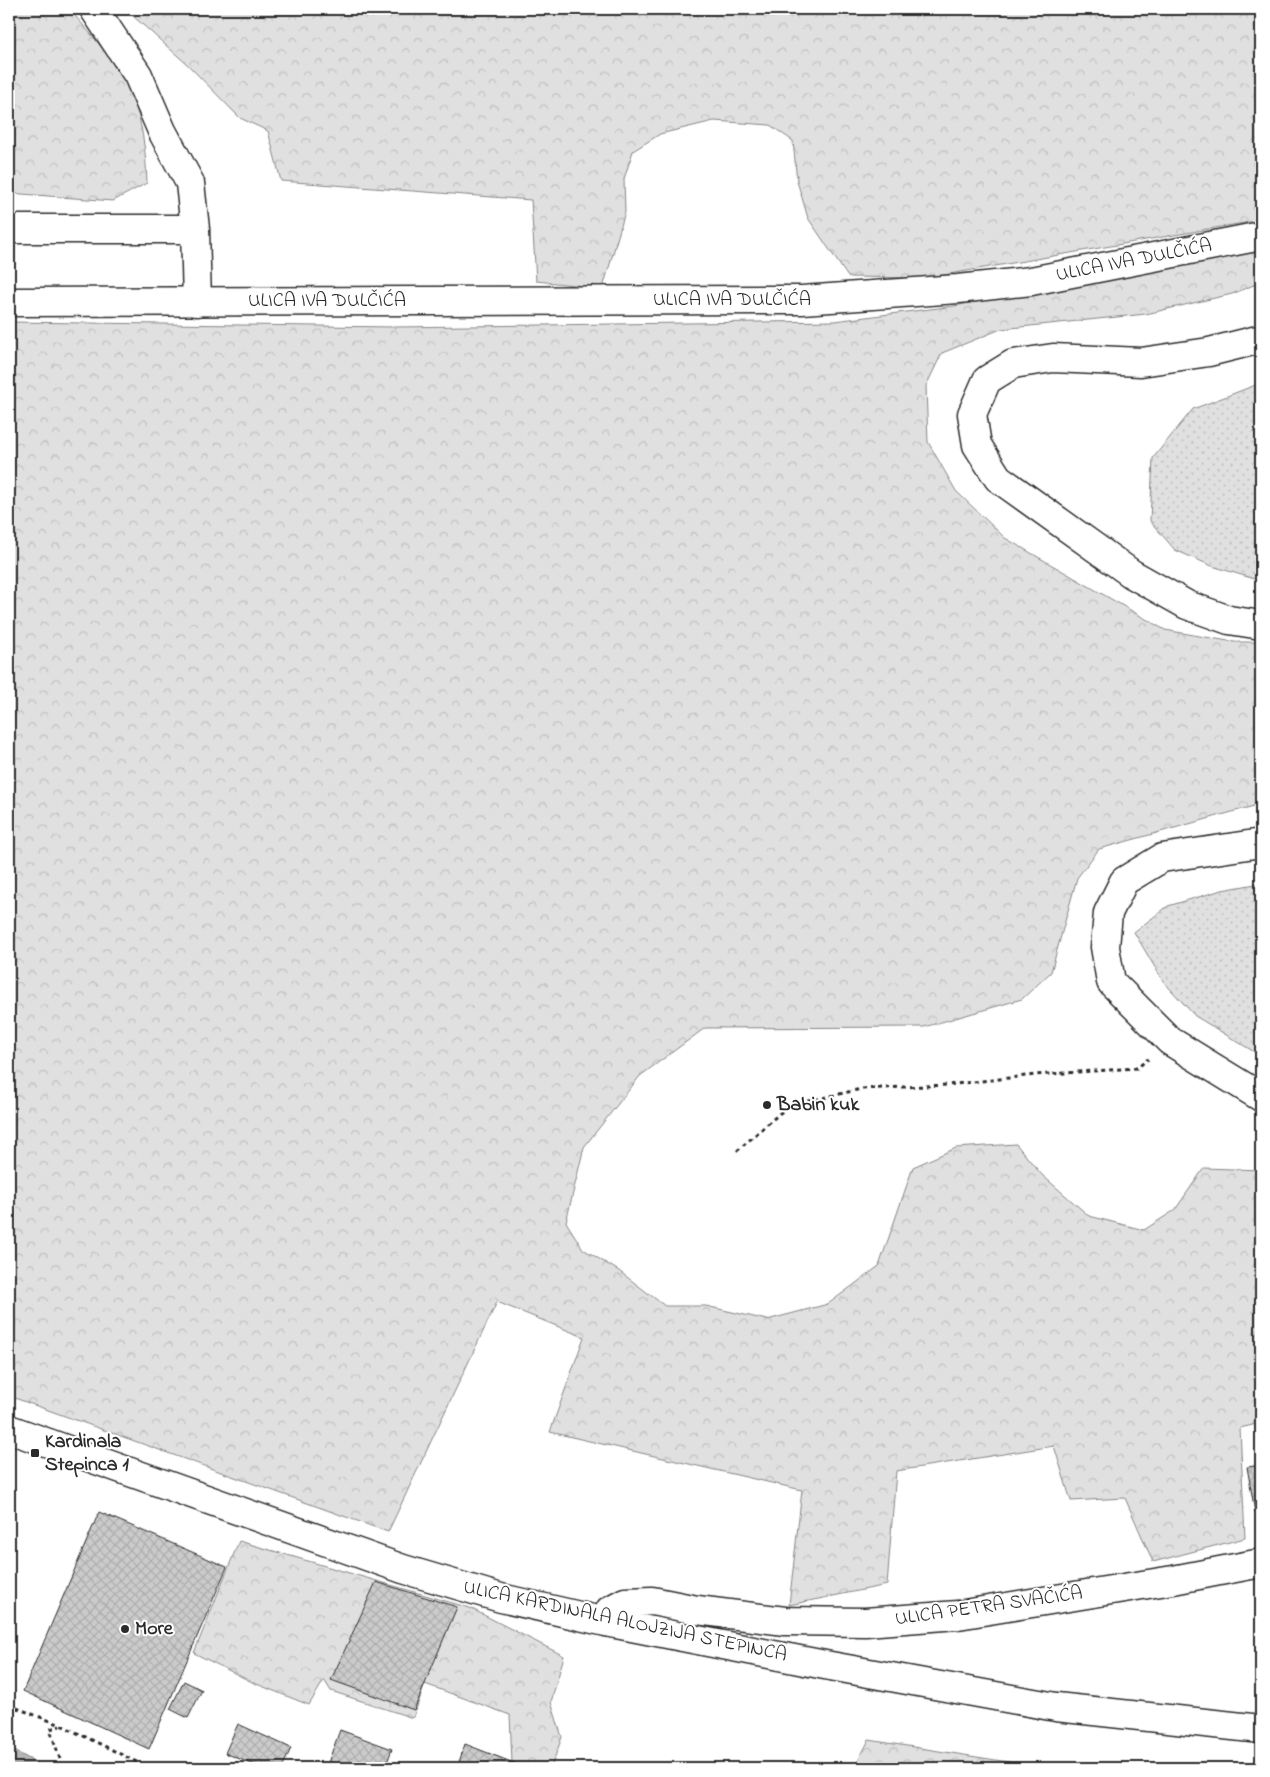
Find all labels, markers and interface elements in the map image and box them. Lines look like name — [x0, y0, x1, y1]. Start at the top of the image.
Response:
street label: ULICA IVA DULČIĆA — [1054, 232, 1214, 290]
street label: ULICA IVA DULČIĆA — [653, 286, 811, 315]
street label: ULICA IVA DULČIĆA — [248, 287, 406, 316]
place label: Babin kuk — [776, 1091, 860, 1120]
marker: Babin kuk — [761, 1099, 773, 1111]
place label: Kardinala Stepinca 1 — [45, 1428, 130, 1480]
marker: Kardinala Stepinca 1 — [29, 1447, 41, 1459]
street label: ULICA KARDINALA ALOJZIJA STEPINCA — [461, 1574, 789, 1670]
street label: ULICA PETRA SVAČIĆA — [893, 1579, 1085, 1635]
place label: More — [135, 1615, 174, 1644]
marker: More — [119, 1623, 131, 1635]

